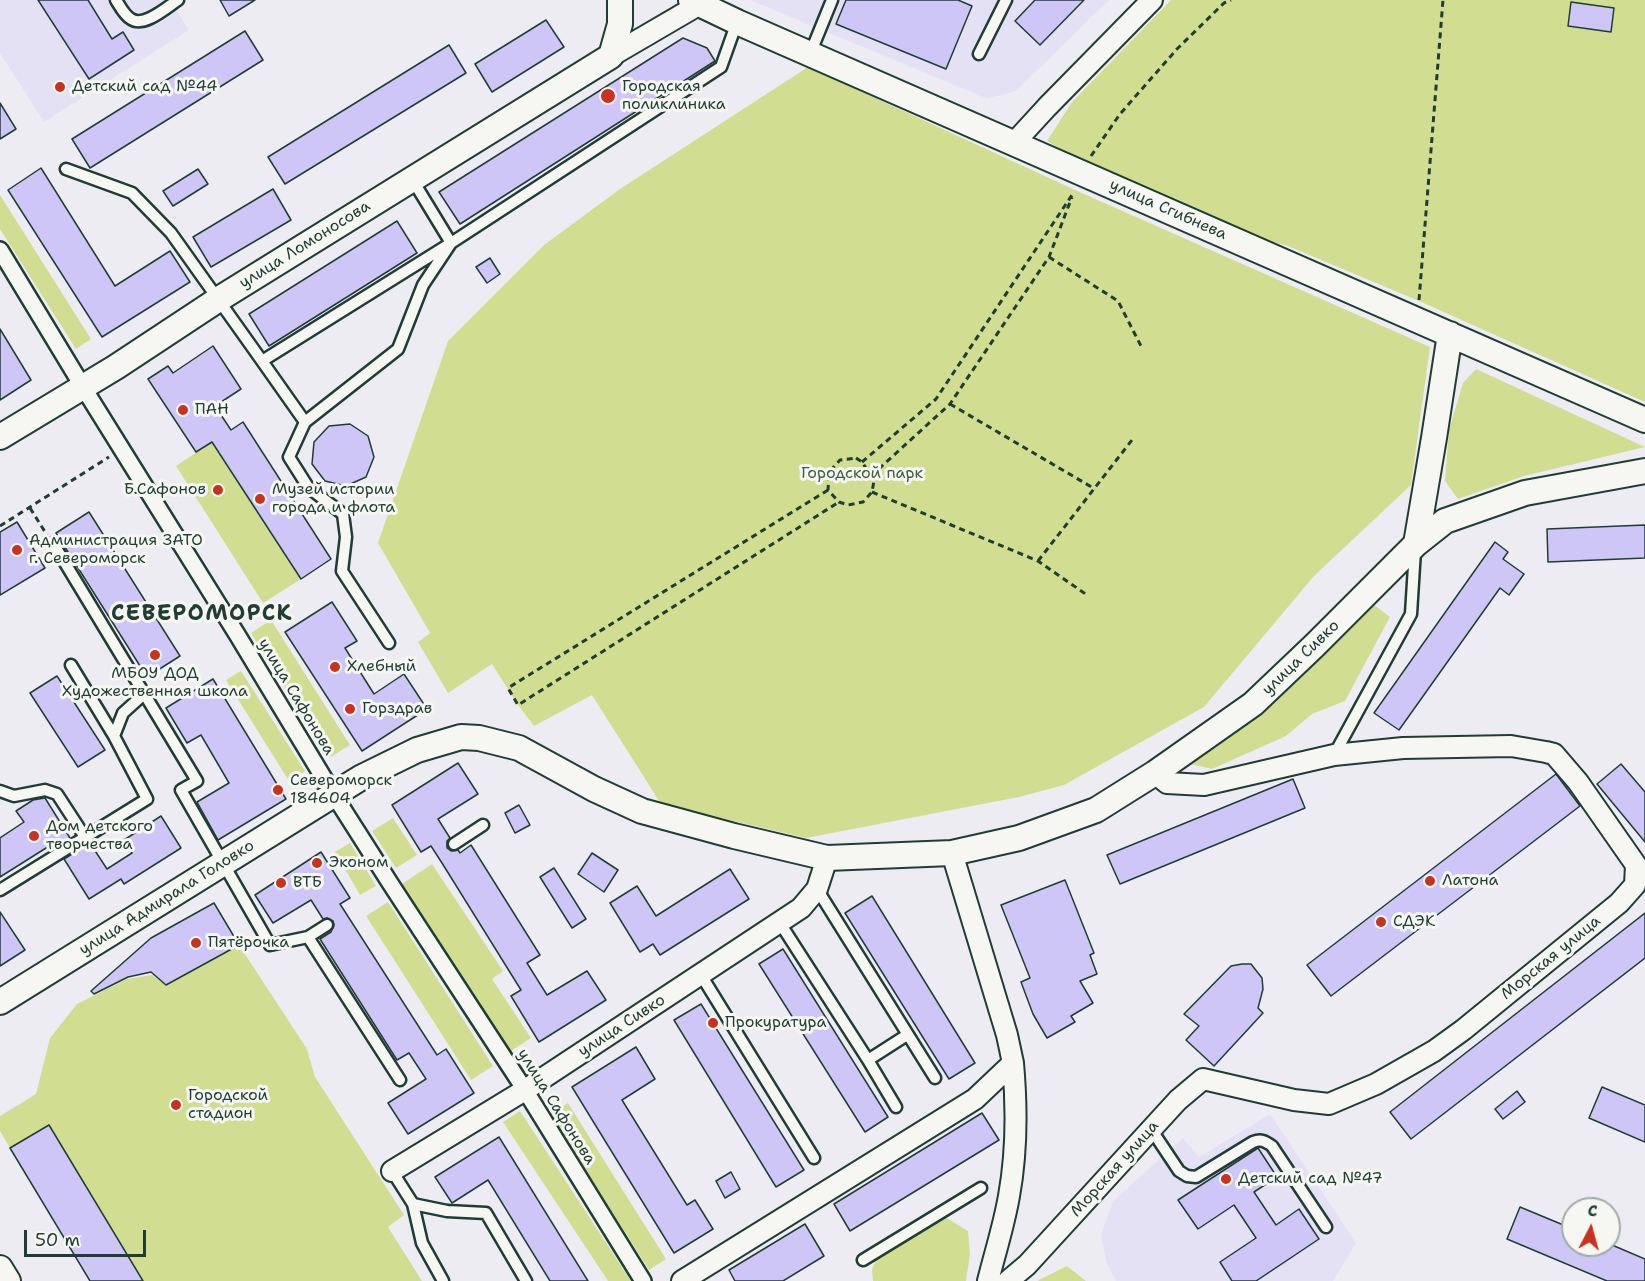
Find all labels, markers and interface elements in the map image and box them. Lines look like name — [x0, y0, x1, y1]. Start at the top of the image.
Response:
place label: Детский сад №44 — [72, 77, 217, 97]
place label: Городская поликлиника — [622, 77, 726, 115]
marker: Детский сад №44 — [53, 80, 67, 94]
marker: Городская поликлиника — [599, 87, 617, 105]
street label: улица Сгибнева — [1106, 175, 1230, 245]
street label: улица Ломоносова — [236, 197, 374, 293]
place label: ПАН — [195, 400, 229, 420]
marker: ПАН — [176, 403, 190, 417]
park label: Городской парк — [801, 464, 923, 484]
place label: Б.Сафонов — [124, 480, 206, 500]
place label: Музей истории города и флота — [272, 480, 395, 518]
marker: Б.Сафонов — [211, 483, 225, 497]
marker: Музей истории города и флота — [253, 492, 267, 506]
place label: Администрация ЗАТО г. Североморск — [29, 531, 203, 569]
marker: Администрация ЗАТО г. Североморск — [10, 543, 24, 557]
district label: СЕВЕРОМОРСК — [111, 601, 293, 627]
street label: улица Сивко — [1258, 616, 1344, 700]
street label: улица Сафонова — [254, 635, 338, 759]
marker: МБОУ ДОД Художественная школа — [148, 648, 162, 662]
place label: Хлебный — [347, 657, 416, 677]
marker: Хлебный — [328, 660, 342, 674]
place label: МБОУ ДОД Художественная школа — [62, 664, 248, 702]
place label: Горздрав — [362, 699, 432, 719]
marker: Горздрав — [343, 702, 357, 716]
place label: Североморск 184604 — [290, 771, 392, 809]
marker: Североморск 184604 — [271, 783, 285, 797]
place label: Дом детского творчества — [46, 817, 153, 855]
marker: Дом детского творчества — [27, 829, 41, 843]
street label: улица Адмирала Головко — [76, 836, 258, 960]
place label: Эконом — [329, 853, 388, 873]
marker: Эконом — [310, 856, 324, 870]
place label: Латона — [1442, 871, 1498, 891]
place label: ВТБ — [293, 873, 322, 893]
marker: Латона — [1423, 874, 1437, 888]
marker: ВТБ — [274, 876, 288, 890]
place label: СДЭК — [1393, 912, 1435, 932]
street label: Морская улица — [1497, 912, 1605, 1004]
marker: СДЭК — [1374, 915, 1388, 929]
place label: Пятёрочка — [208, 933, 289, 953]
marker: Пятёрочка — [189, 936, 203, 950]
street label: улица Сивко — [575, 991, 669, 1061]
place label: Прокуратура — [725, 1013, 827, 1033]
marker: Прокуратура — [706, 1016, 720, 1030]
street label: улица Сафонова — [513, 1046, 599, 1168]
place label: Городской стадион — [188, 1086, 268, 1124]
marker: Городской стадион — [169, 1098, 183, 1112]
street label: Морская улица — [1067, 1117, 1163, 1221]
place label: Детский сад №47 — [1238, 1169, 1383, 1189]
marker: Детский сад №47 — [1219, 1172, 1233, 1186]
north arrow — [1561, 1197, 1621, 1257]
text: С — [1587, 1200, 1599, 1222]
scale bar — [27, 1218, 148, 1256]
text: 50 m — [35, 1228, 80, 1252]

